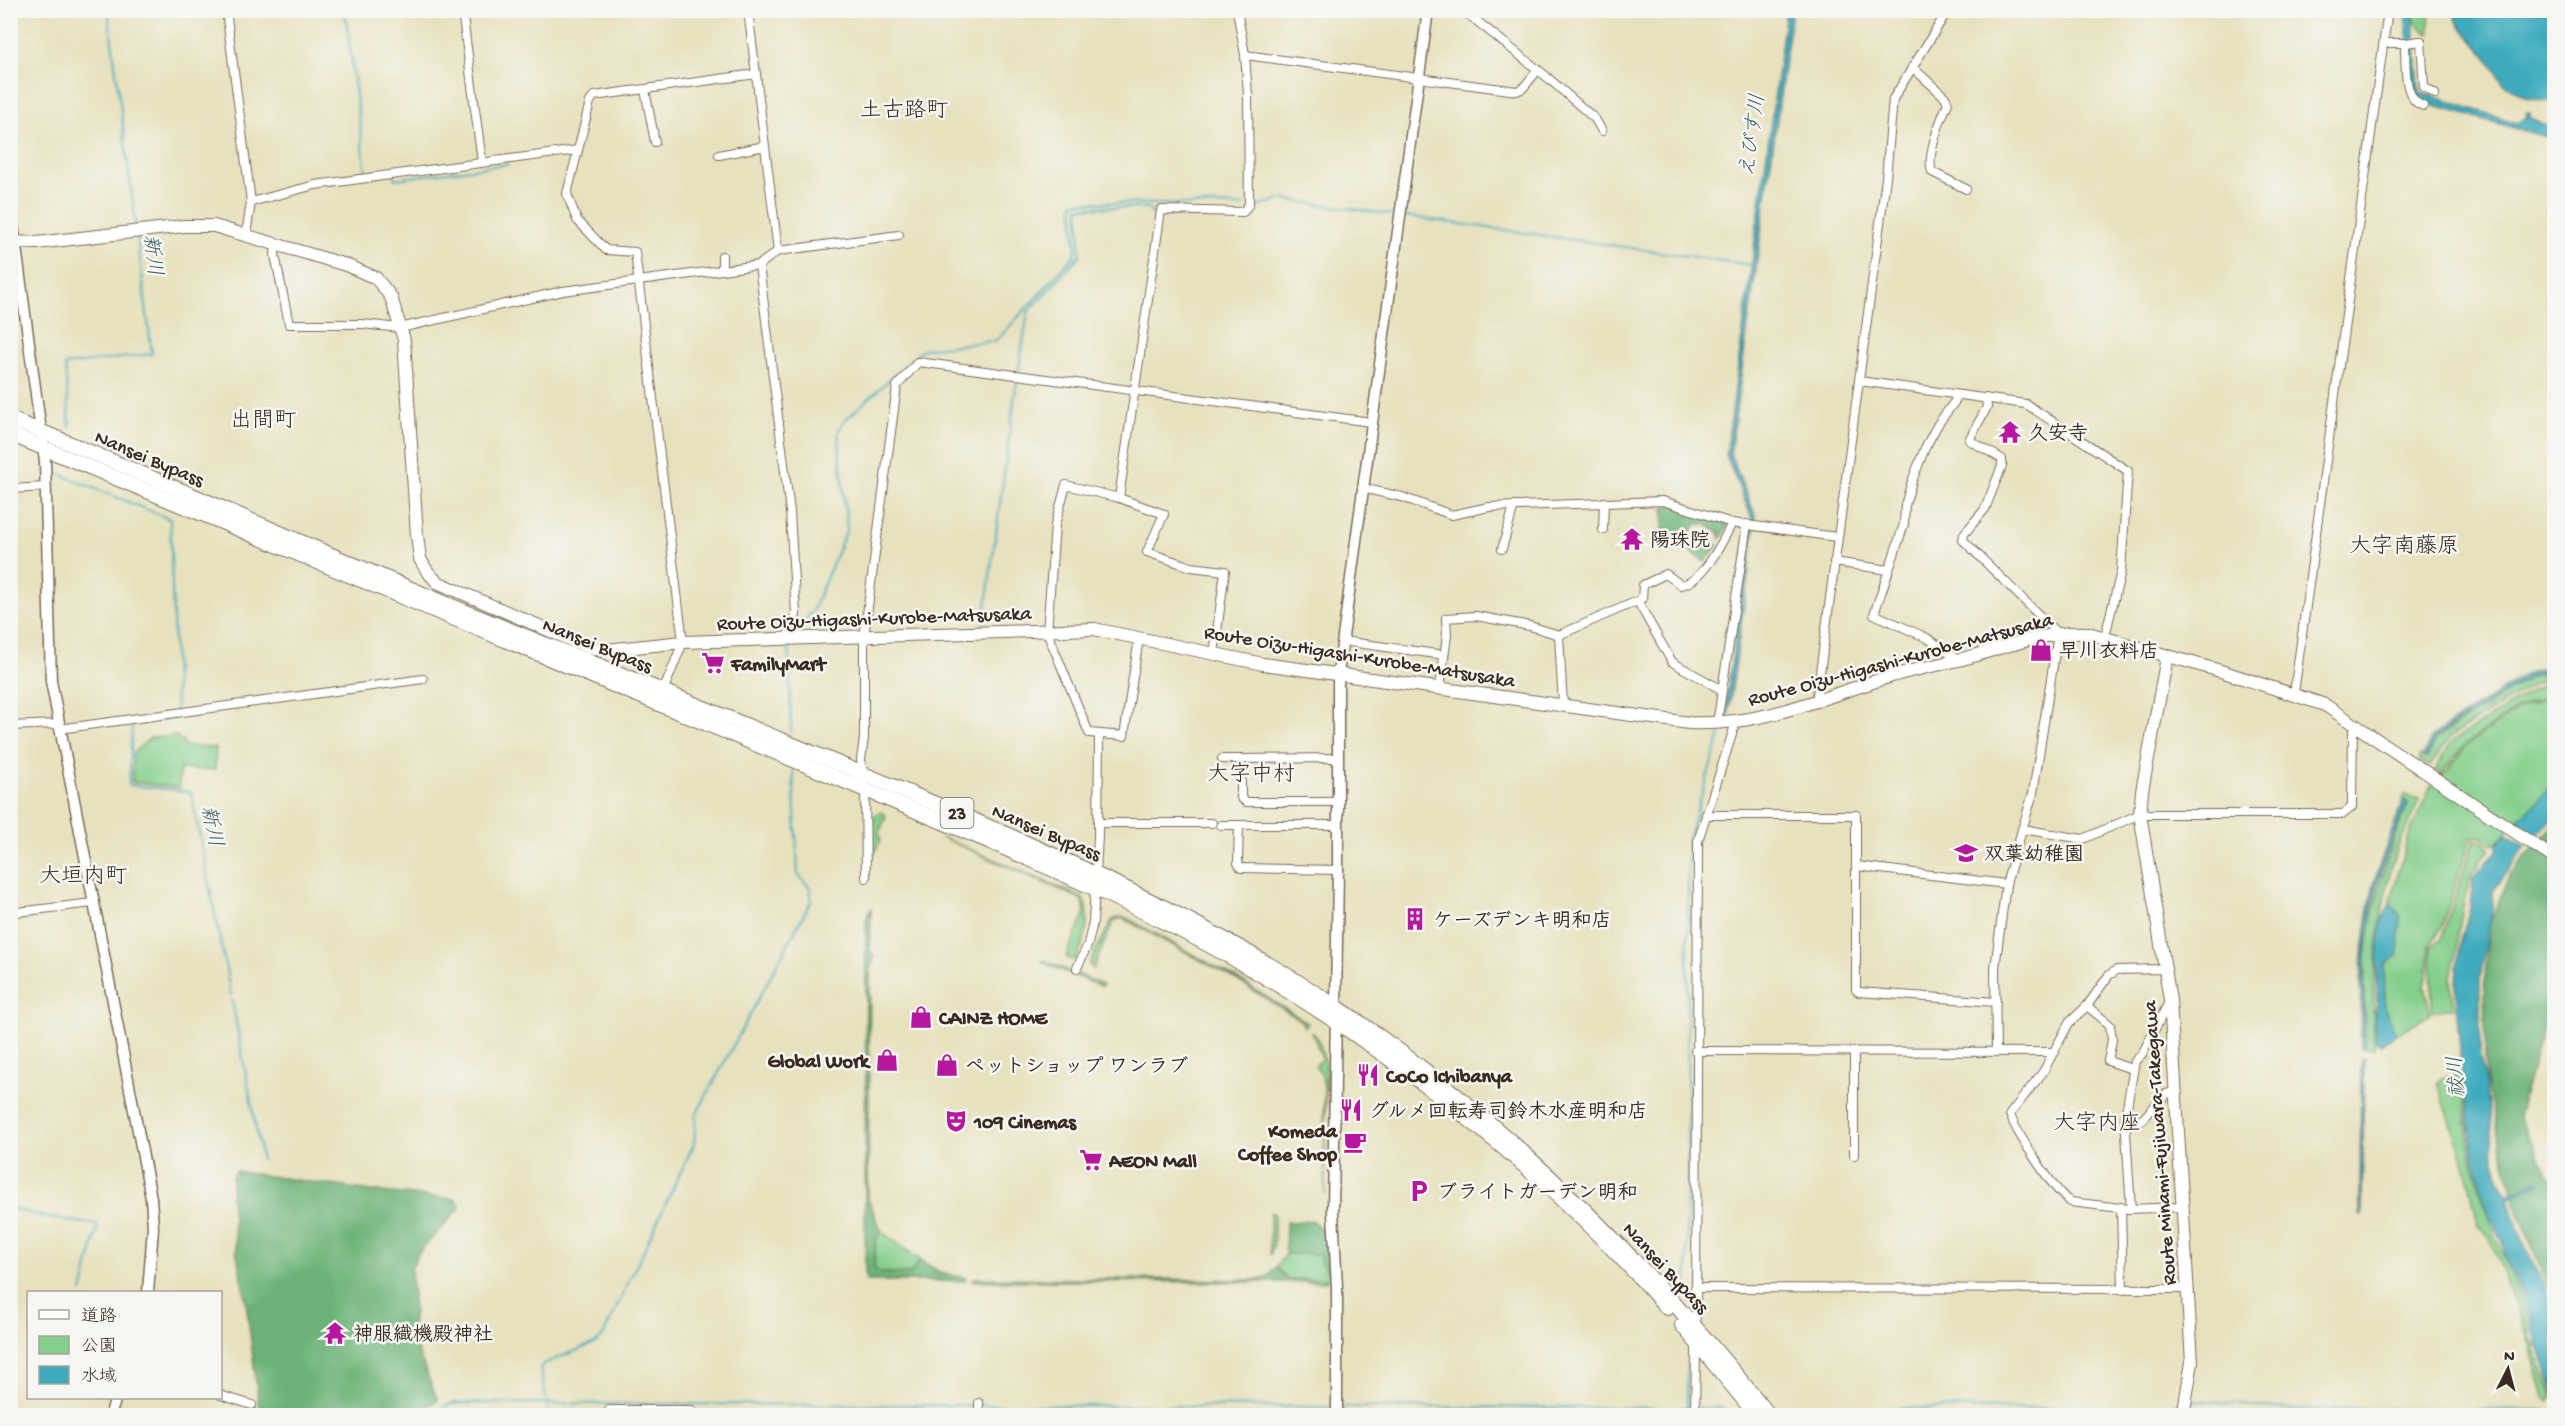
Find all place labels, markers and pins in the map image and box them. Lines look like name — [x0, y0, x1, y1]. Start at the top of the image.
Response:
temple icon: 久安寺 — [1997, 419, 2023, 445]
place label: 久安寺 — [2028, 422, 2088, 447]
temple icon: 陽珠院 — [1619, 526, 1645, 552]
place label: 陽珠院 — [1650, 529, 1710, 554]
shop icon: 早川衣料店 — [2028, 637, 2054, 663]
place label: 早川衣料店 — [2059, 640, 2159, 665]
supermarket icon: FamilyMart — [700, 650, 726, 676]
place label: FamilyMart — [730, 655, 827, 678]
school or university icon: 双葉幼稚園 — [1953, 840, 1979, 866]
place label: 双葉幼稚園 — [1984, 843, 2084, 868]
building icon: ケーズデンキ明和店 — [1402, 906, 1428, 932]
place label: ケーズデンキ明和店 — [1433, 909, 1611, 934]
shop icon: CAINZ HOME — [908, 1004, 934, 1030]
place label: CAINZ HOME — [938, 1009, 1049, 1032]
shop icon: Global Work — [874, 1047, 900, 1073]
place label: Global Work — [767, 1052, 871, 1075]
shop icon: ペットショップ ワンラブ — [934, 1052, 960, 1078]
place label: ペットショップ ワンラブ — [965, 1055, 1188, 1080]
restaurant icon: CoCo Ichibanya — [1355, 1062, 1381, 1088]
place label: CoCo Ichibanya — [1385, 1067, 1513, 1090]
restaurant icon: グルメ回転寿司鈴木水産明和店 — [1338, 1097, 1364, 1123]
place label: グルメ回転寿司鈴木水産明和店 — [1369, 1100, 1647, 1125]
theatre icon: 109 Cinemas — [943, 1108, 969, 1134]
place label: 109 Cinemas — [973, 1113, 1077, 1136]
place label: Komeda Coffee Shop — [1237, 1122, 1338, 1168]
cafe icon: Komeda Coffee Shop — [1342, 1129, 1368, 1155]
supermarket icon: AEON Mall — [1078, 1147, 1104, 1173]
place label: AEON Mall — [1108, 1152, 1197, 1175]
parking icon: ブライトガーデン明和 — [1406, 1178, 1432, 1204]
place label: ブライトガーデン明和 — [1437, 1181, 1637, 1206]
temple icon: 神服織機殿神社 — [322, 1320, 348, 1346]
place label: 神服織機殿神社 — [353, 1323, 493, 1348]

